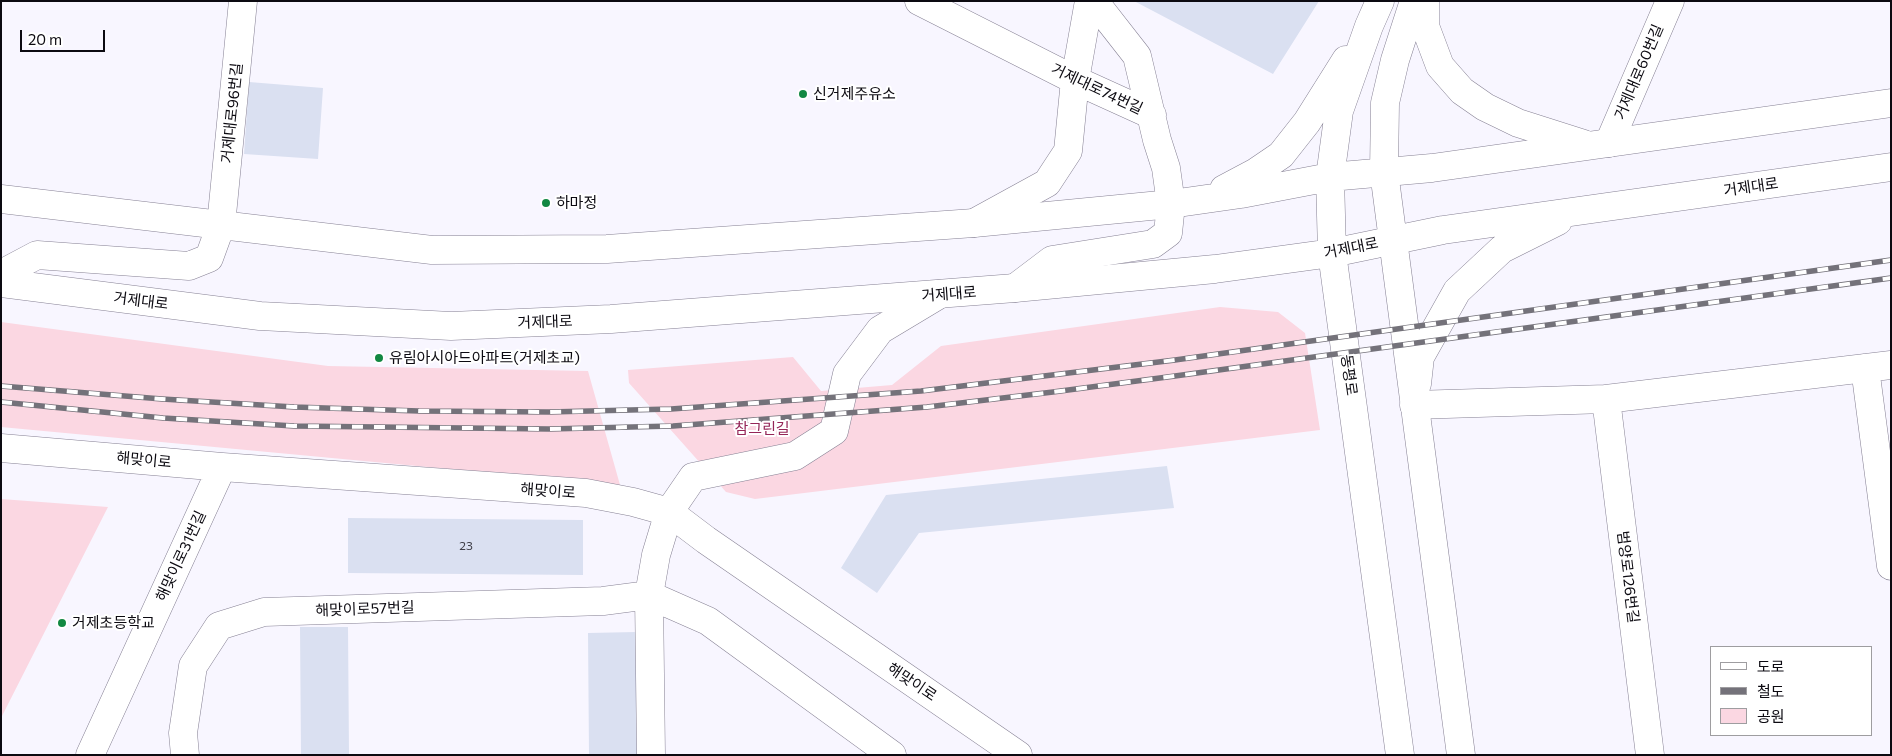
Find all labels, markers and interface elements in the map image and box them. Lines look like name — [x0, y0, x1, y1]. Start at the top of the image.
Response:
scale bar — [22, 20, 108, 52]
street label: 거제대로60번길 — [1611, 22, 1667, 122]
text: 20 m — [28, 30, 62, 48]
street label: 거제대로74번길 — [1048, 60, 1146, 118]
street label: 거제대로96번길 — [218, 62, 246, 164]
place label: 신거제주유소 — [813, 85, 896, 103]
marker: 신거제주유소 — [797, 88, 809, 100]
street label: 거제대로 — [1722, 174, 1780, 200]
place label: 하마정 — [556, 194, 597, 212]
marker: 하마정 — [540, 197, 552, 209]
street label: 거제대로 — [1322, 234, 1380, 262]
street label: 거제대로 — [921, 283, 977, 305]
street label: 거제대로 — [113, 289, 169, 313]
street label: 거제대로 — [517, 312, 573, 332]
place label: 유림아시아드아파트(거제초교) — [389, 349, 580, 367]
marker: 유림아시아드아파트(거제초교) — [373, 352, 385, 364]
street label: 동평로 — [1337, 353, 1361, 397]
park label: 참그린길 — [734, 420, 790, 438]
street label: 해맞이로 — [116, 449, 172, 471]
street label: 해맞이로 — [520, 480, 576, 502]
street label: 해맞이로31번길 — [152, 508, 210, 604]
street label: 범양로126번길 — [1613, 530, 1643, 624]
house number: 23 — [459, 539, 473, 553]
street label: 해맞이로57번길 — [315, 598, 415, 620]
place label: 거제초등학교 — [72, 614, 155, 632]
marker: 거제초등학교 — [56, 617, 68, 629]
legend — [1710, 646, 1872, 736]
text: 도로 — [1757, 657, 1785, 675]
street label: 해맞이로 — [884, 659, 940, 705]
text: 철도 — [1757, 682, 1785, 700]
text: 공원 — [1757, 707, 1785, 725]

